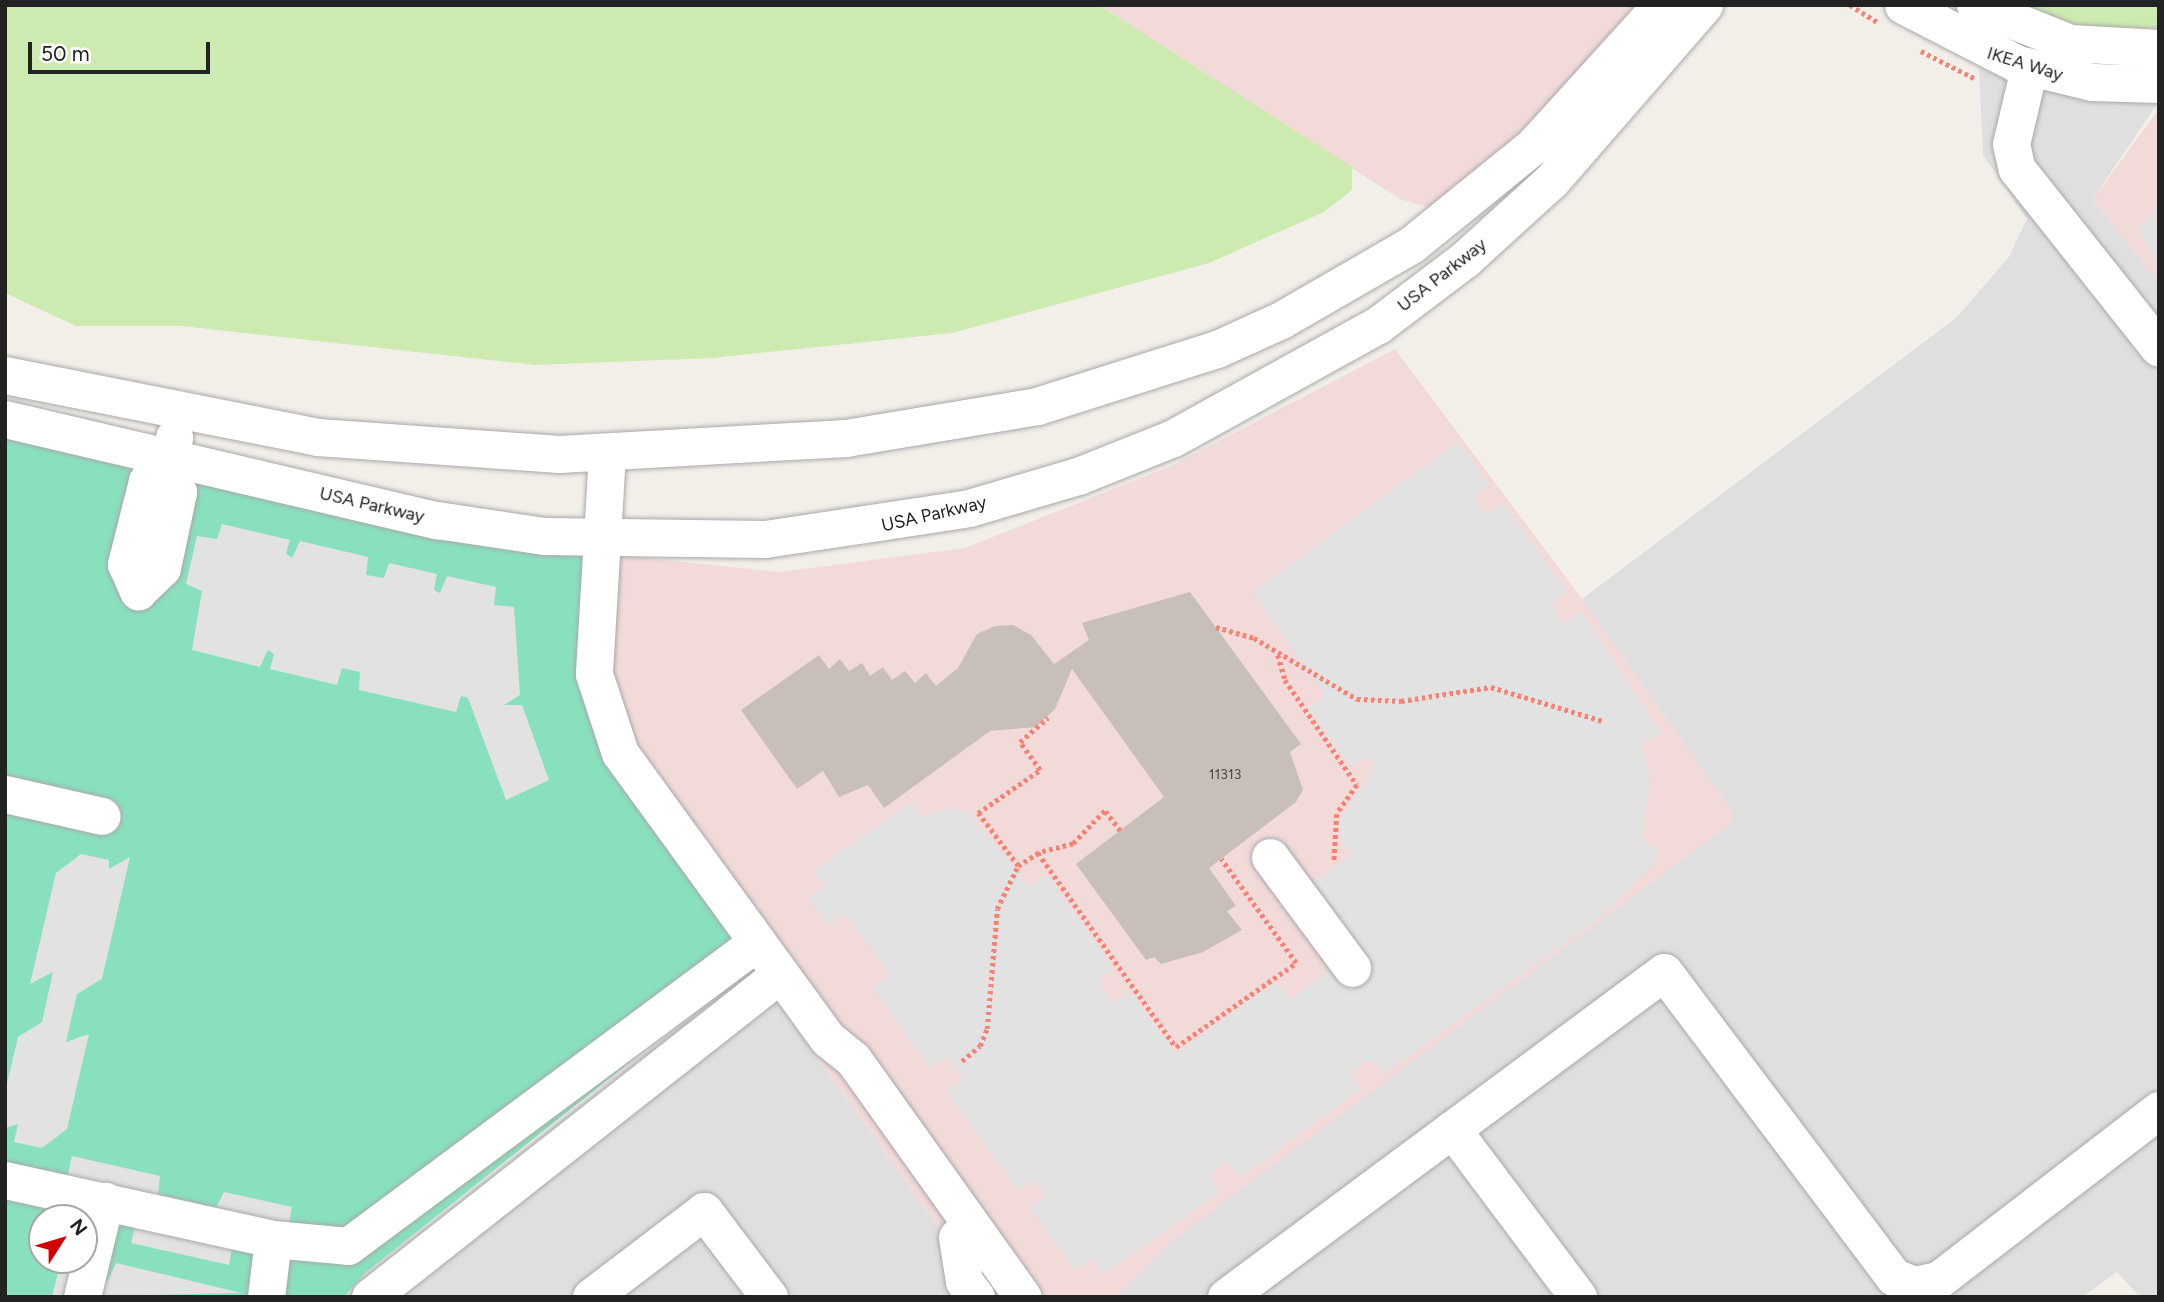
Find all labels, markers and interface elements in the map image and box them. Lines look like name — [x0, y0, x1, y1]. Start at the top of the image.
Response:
scale bar — [32, 28, 214, 72]
text: 50 m — [41, 41, 90, 66]
street label: IKEA Way — [1984, 42, 2066, 86]
street label: USA Parkway — [1393, 234, 1491, 316]
street label: USA Parkway — [317, 482, 427, 528]
street label: USA Parkway — [879, 491, 989, 537]
house number: 11313 — [1209, 767, 1241, 783]
north arrow — [28, 1204, 98, 1274]
text: N — [65, 1214, 92, 1240]

